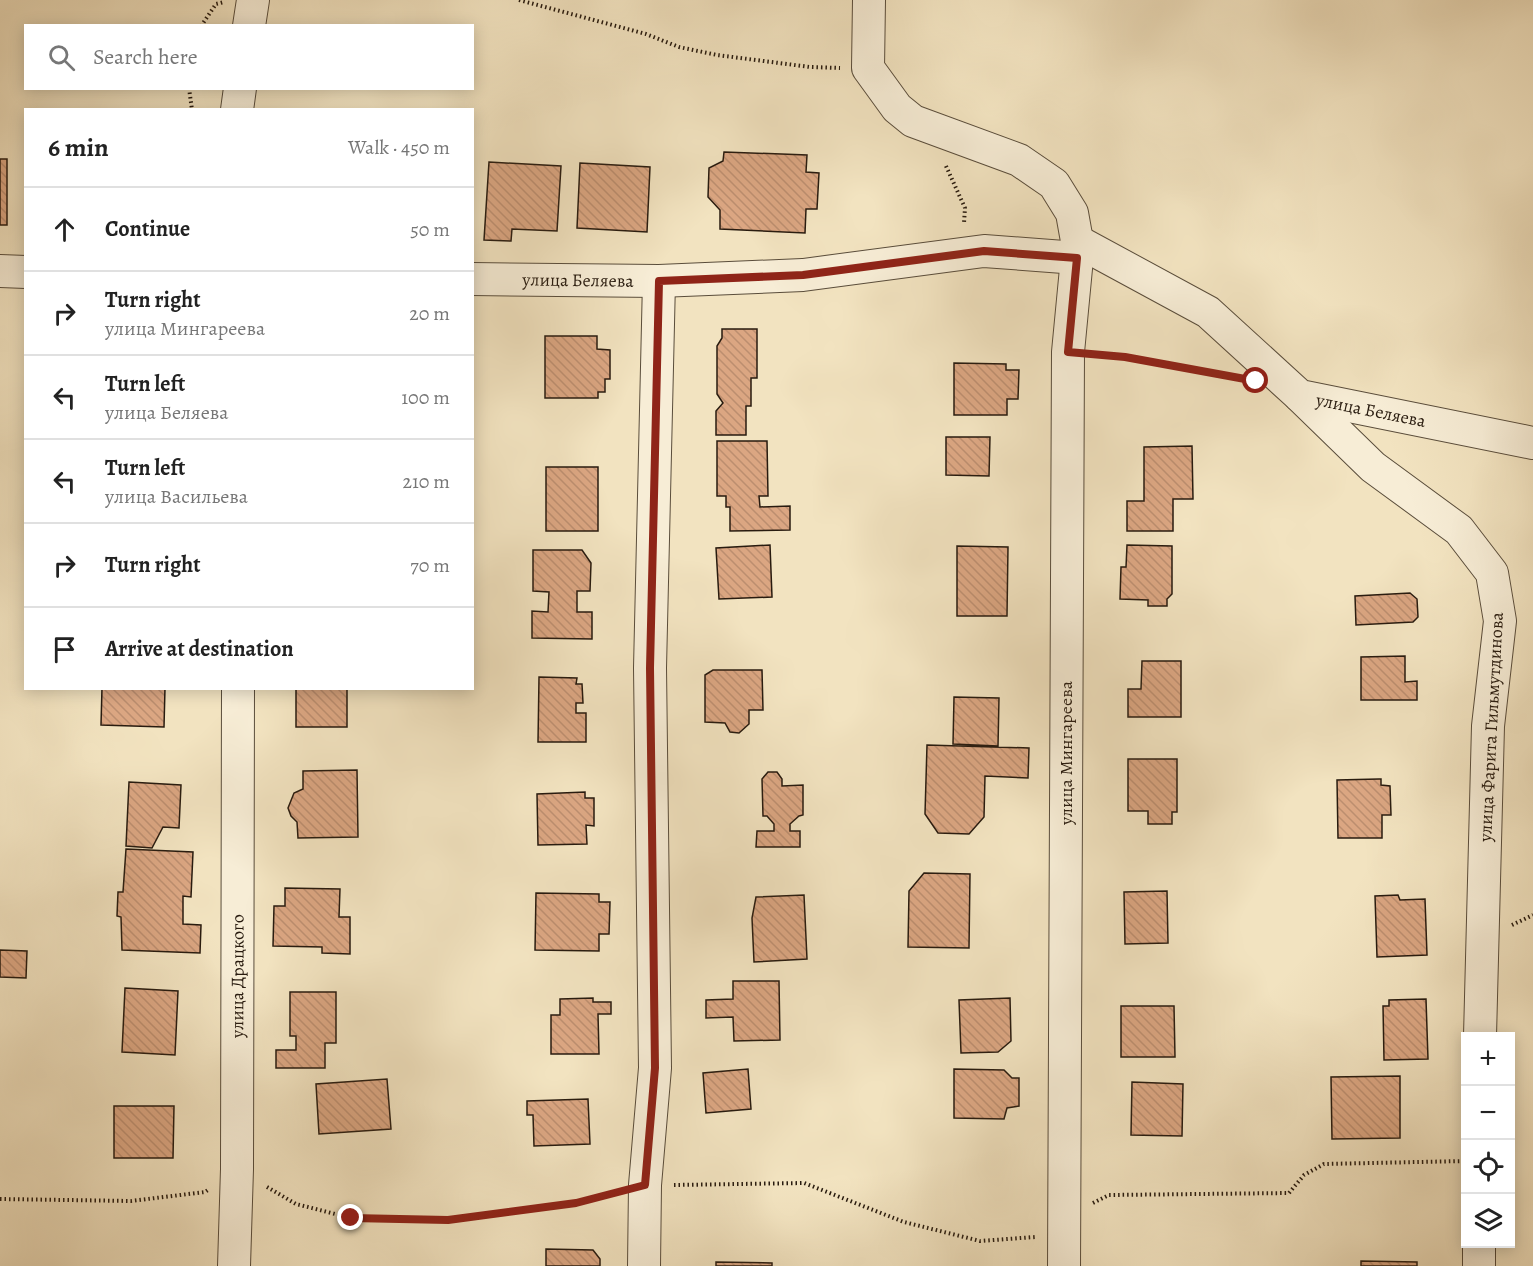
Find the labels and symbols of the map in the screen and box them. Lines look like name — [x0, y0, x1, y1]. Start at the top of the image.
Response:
street label: улица Беляева — [521, 268, 634, 293]
route start — [1242, 367, 1268, 393]
street label: улица Беляева — [1313, 387, 1429, 433]
street label: улица Фарита Гильмутдинова — [1473, 611, 1509, 843]
street label: улица Мингареева — [1054, 680, 1078, 826]
street label: улица Драцкого — [225, 914, 250, 1039]
route end — [337, 1204, 363, 1230]

